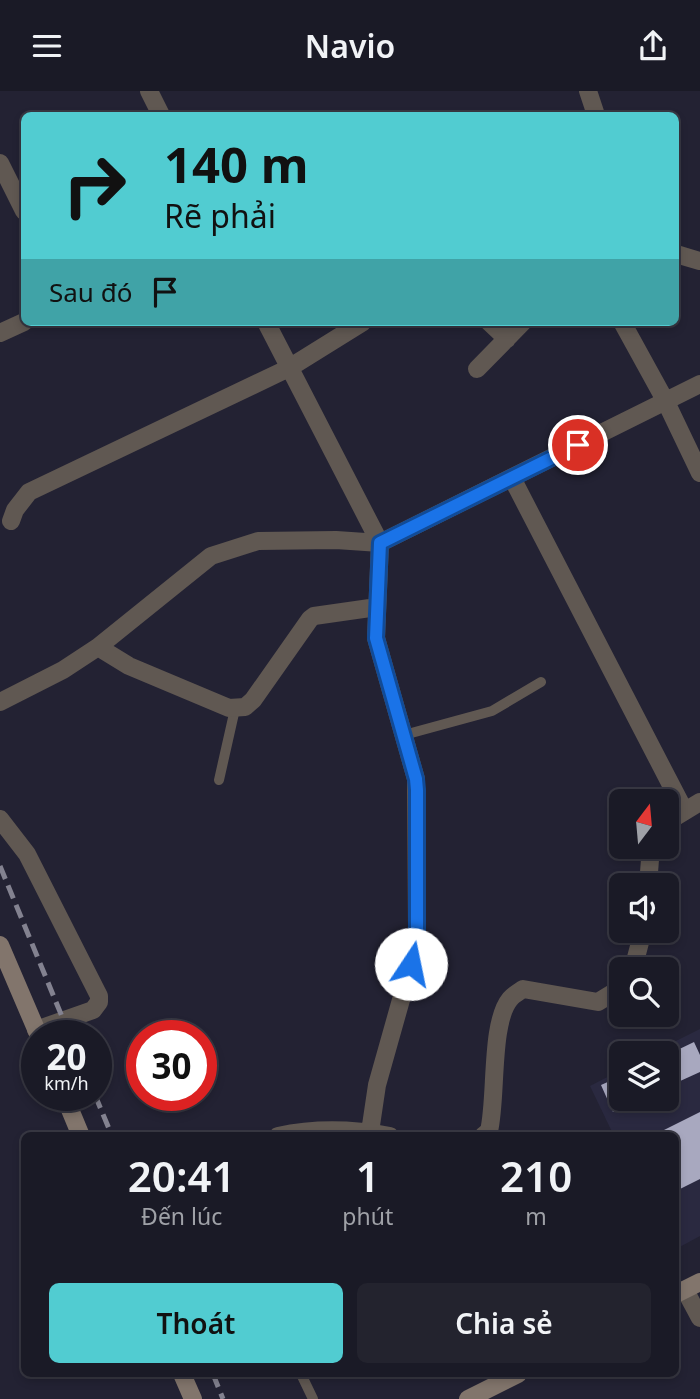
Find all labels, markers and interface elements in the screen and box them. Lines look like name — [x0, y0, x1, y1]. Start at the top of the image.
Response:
text: Navio — [305, 24, 395, 67]
icon: menu — [28, 27, 66, 65]
icon: share — [634, 27, 672, 65]
text: 140 m — [164, 131, 309, 197]
icon: right — [49, 140, 140, 231]
text: Rẽ phải — [164, 194, 276, 237]
icon: arrive — [146, 273, 184, 311]
text: Sau đó — [49, 274, 132, 310]
pin — [548, 415, 608, 475]
icon: arrive — [559, 426, 597, 464]
north arrow — [609, 789, 679, 859]
map controls — [609, 789, 679, 1111]
button: sound — [609, 873, 679, 943]
position arrow — [374, 927, 448, 1001]
button: search — [609, 957, 679, 1027]
speed limit sign: 30 — [126, 1020, 217, 1111]
text: 20 — [46, 1033, 87, 1080]
button: layers — [609, 1041, 679, 1111]
text: km/h — [44, 1071, 89, 1095]
text: 20:41 — [128, 1147, 236, 1204]
text: 1 — [356, 1147, 380, 1204]
text: 210 — [500, 1147, 572, 1204]
text: Đến lúc — [141, 1200, 222, 1232]
text: phút — [342, 1200, 393, 1232]
text: m — [525, 1200, 547, 1232]
button: Thoát — [49, 1283, 343, 1363]
button: Chia sẻ — [357, 1283, 651, 1363]

